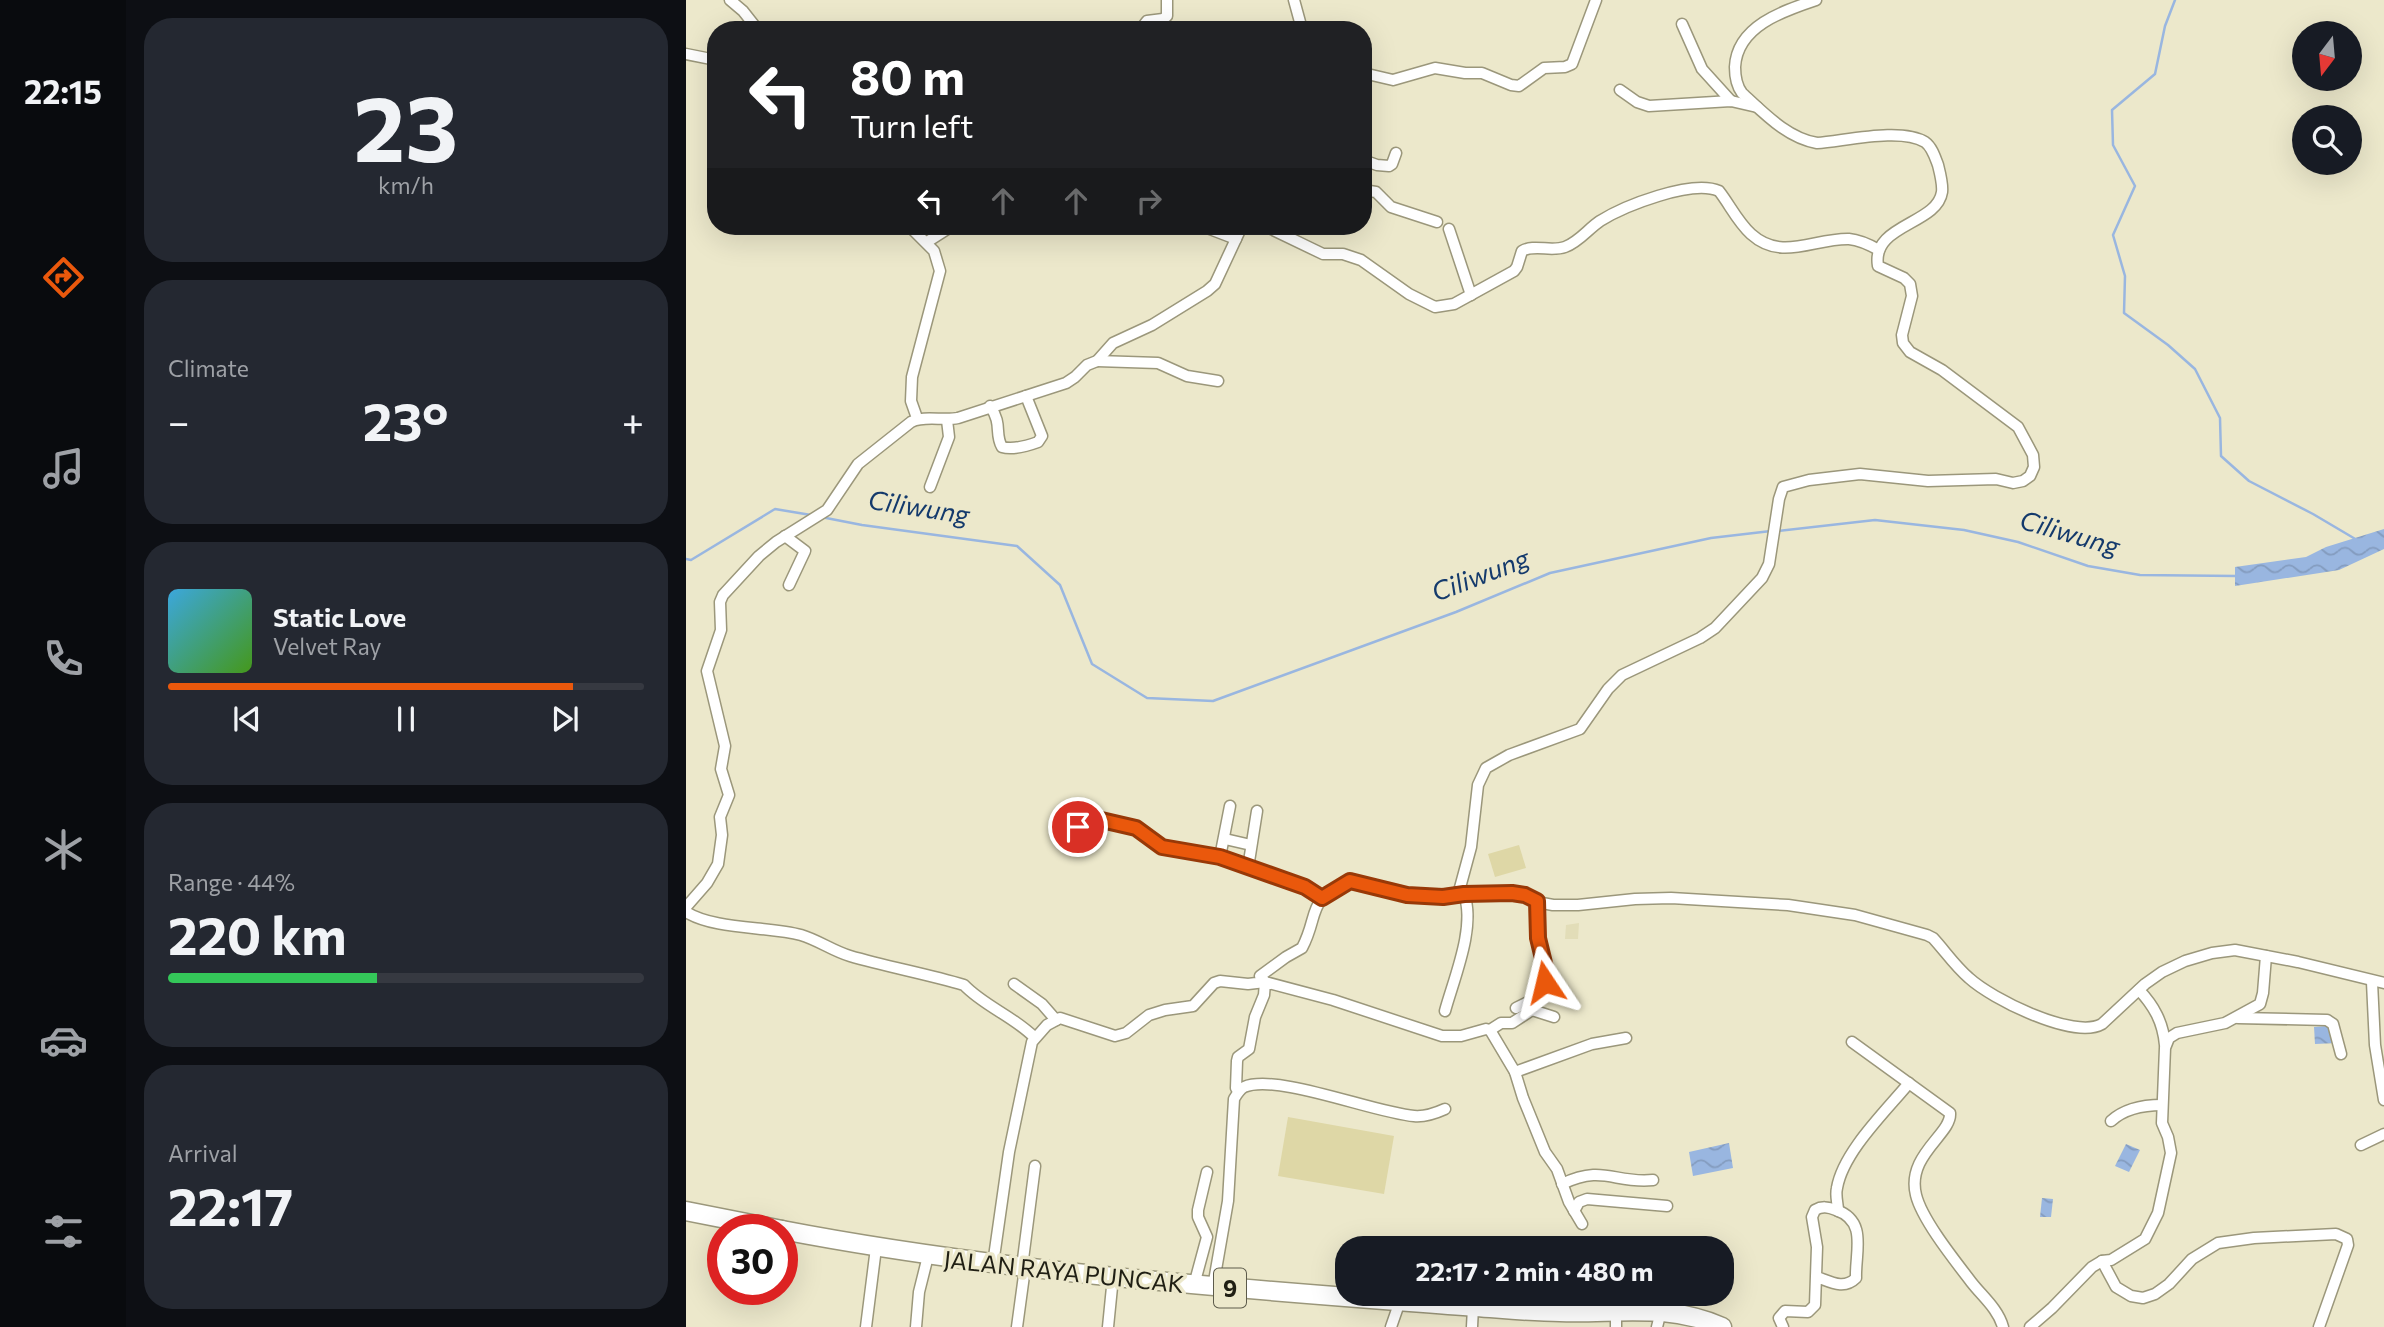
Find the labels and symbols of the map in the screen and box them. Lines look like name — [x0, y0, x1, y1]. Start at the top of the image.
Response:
north arrow — [2292, 21, 2362, 91]
water label: Ciliwung — [866, 483, 973, 529]
water label: Ciliwung — [2017, 503, 2124, 561]
water label: Ciliwung — [1427, 541, 1534, 607]
pin — [1048, 797, 1108, 857]
position arrow — [1508, 945, 1582, 1019]
speed limit sign: 30 — [707, 1214, 798, 1305]
street label: JALAN RAYA PUNCAK — [942, 1244, 1186, 1298]
road number: 9 — [1214, 1268, 1246, 1308]

